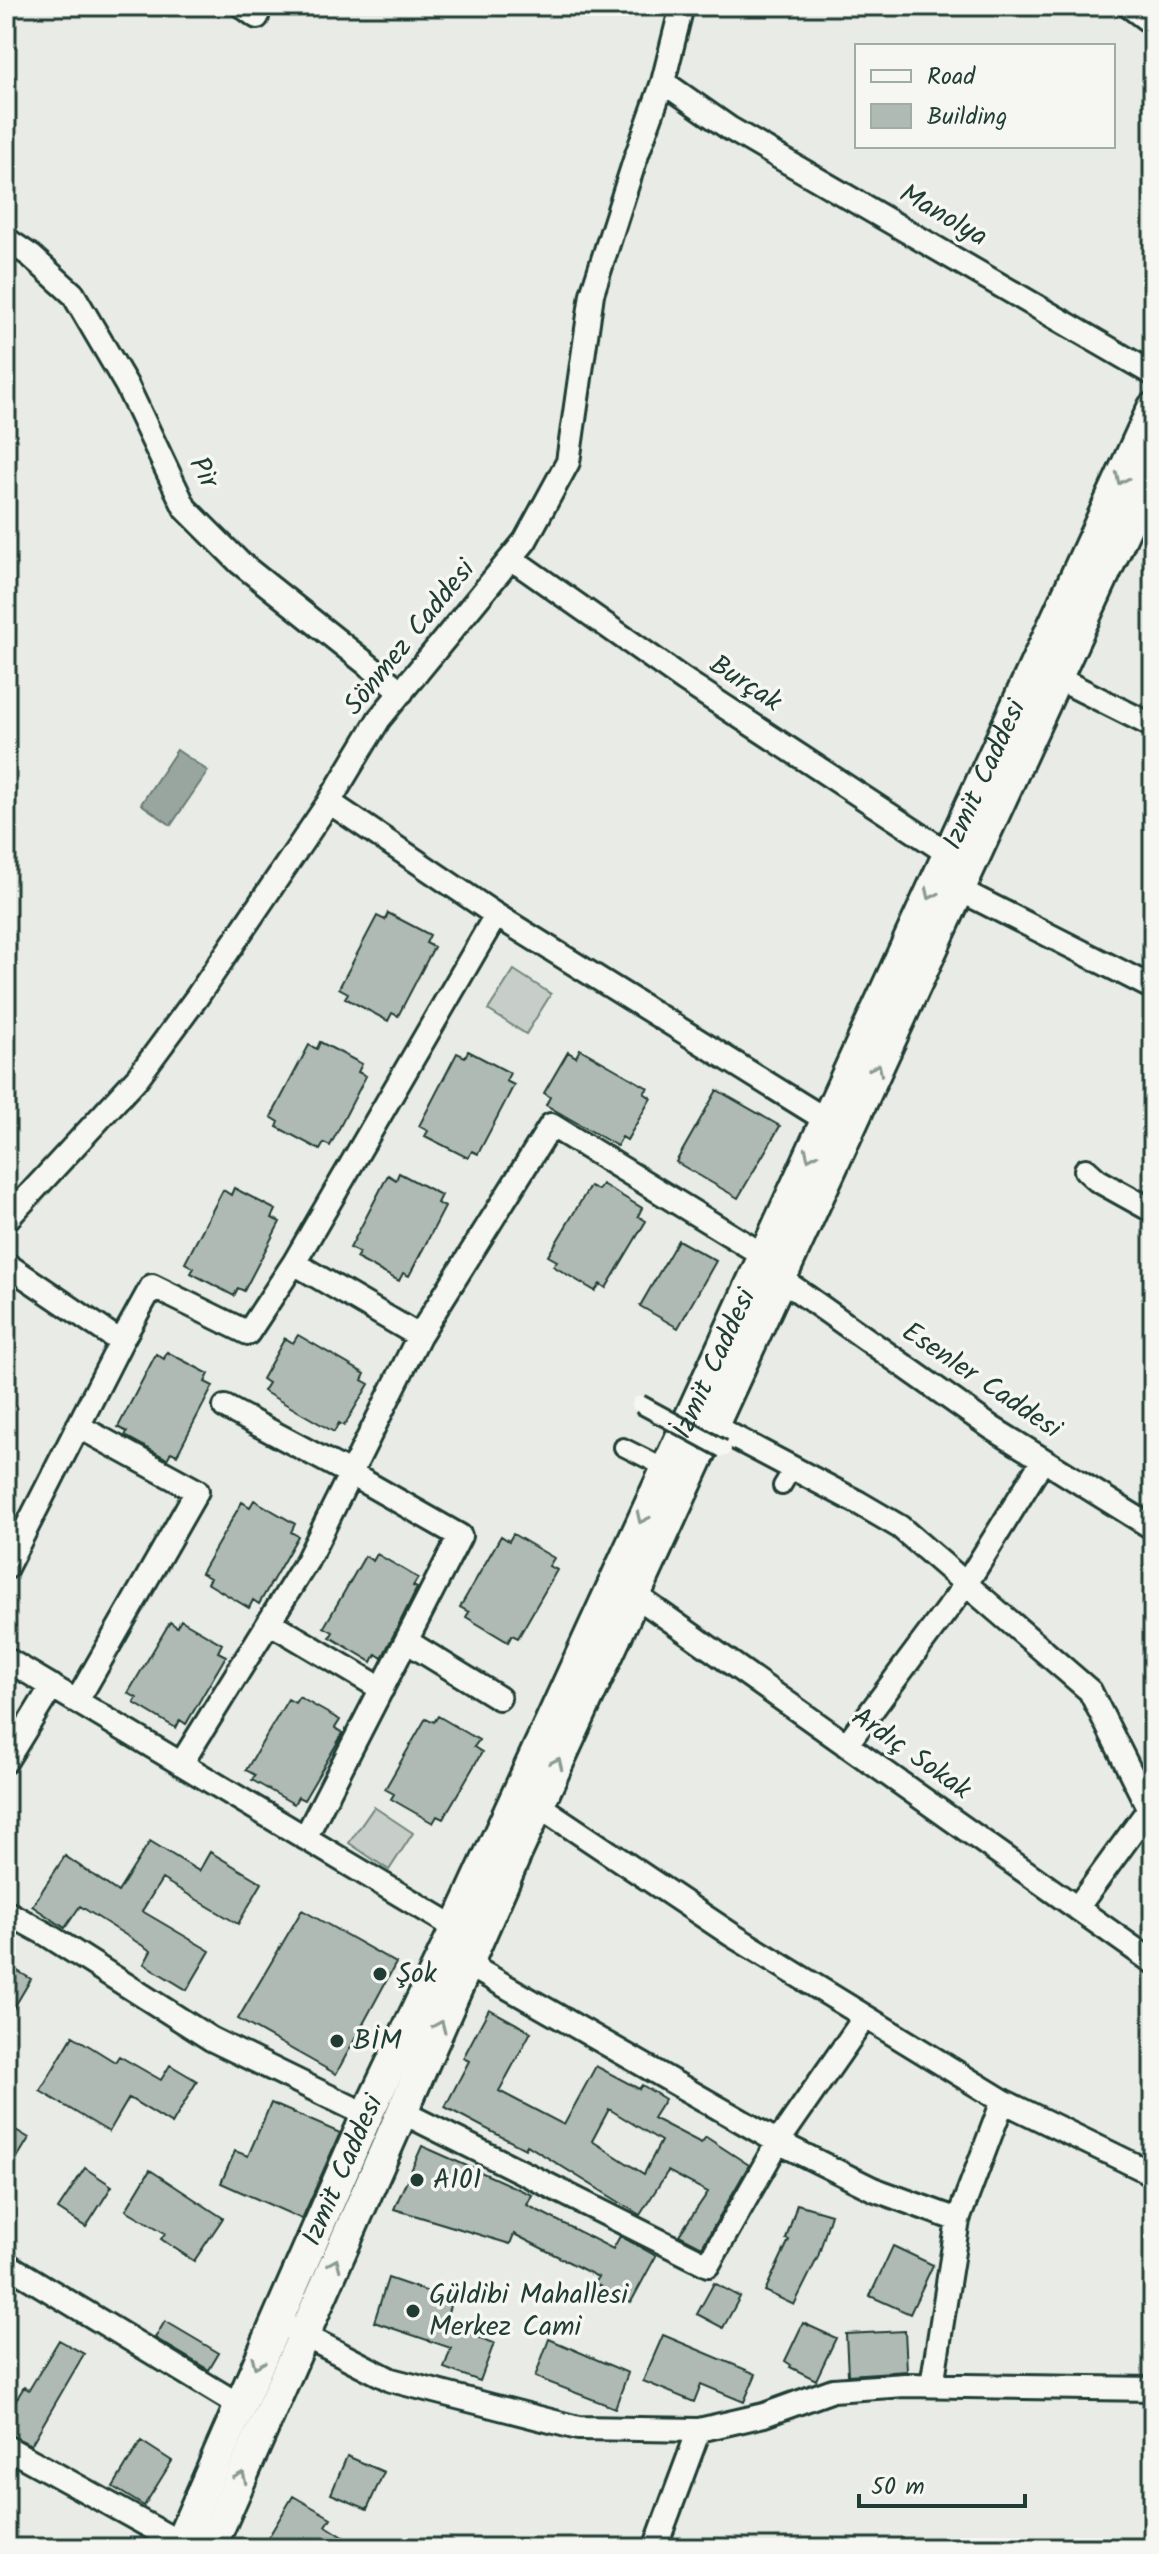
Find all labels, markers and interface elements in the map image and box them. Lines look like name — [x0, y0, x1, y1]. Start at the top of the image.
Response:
legend — [855, 44, 1115, 148]
text: Road — [927, 58, 976, 97]
text: Building — [927, 98, 1007, 137]
street label: Manolya — [890, 173, 996, 259]
street label: Pir — [176, 449, 231, 499]
one-way arrow — [1114, 471, 1130, 485]
street label: Sönmez Caddesi — [333, 549, 488, 726]
street label: Burçak — [699, 644, 791, 725]
street label: İzmit Caddesi — [931, 691, 1039, 858]
one-way arrow — [925, 885, 941, 900]
one-way arrow — [867, 1062, 883, 1077]
one-way arrow — [804, 1147, 820, 1161]
street label: İzmit Caddesi — [661, 1280, 769, 1447]
street label: Esenler Caddesi — [892, 1311, 1071, 1452]
one-way arrow — [636, 1510, 652, 1524]
street label: Ardıç Sokak — [841, 1696, 981, 1813]
one-way arrow — [548, 1756, 564, 1771]
place label: Şok — [396, 1952, 438, 1997]
marker: Şok — [371, 1965, 389, 1983]
place label: BİM — [353, 2019, 402, 2064]
one-way arrow — [430, 2019, 446, 2034]
marker: BİM — [328, 2032, 346, 2050]
street label: İzmit Caddesi — [290, 2086, 397, 2253]
place label: A101 — [433, 2158, 482, 2203]
marker: A101 — [408, 2171, 426, 2189]
one-way arrow — [326, 2257, 342, 2272]
place label: Güldibi Mahallesi Merkez Cami — [429, 2273, 629, 2350]
marker: Güldibi Mahallesi Merkez Cami — [404, 2302, 422, 2320]
one-way arrow — [251, 2355, 267, 2369]
scale bar — [859, 2458, 1025, 2508]
text: 50 m — [871, 2468, 925, 2507]
one-way arrow — [232, 2470, 248, 2485]

